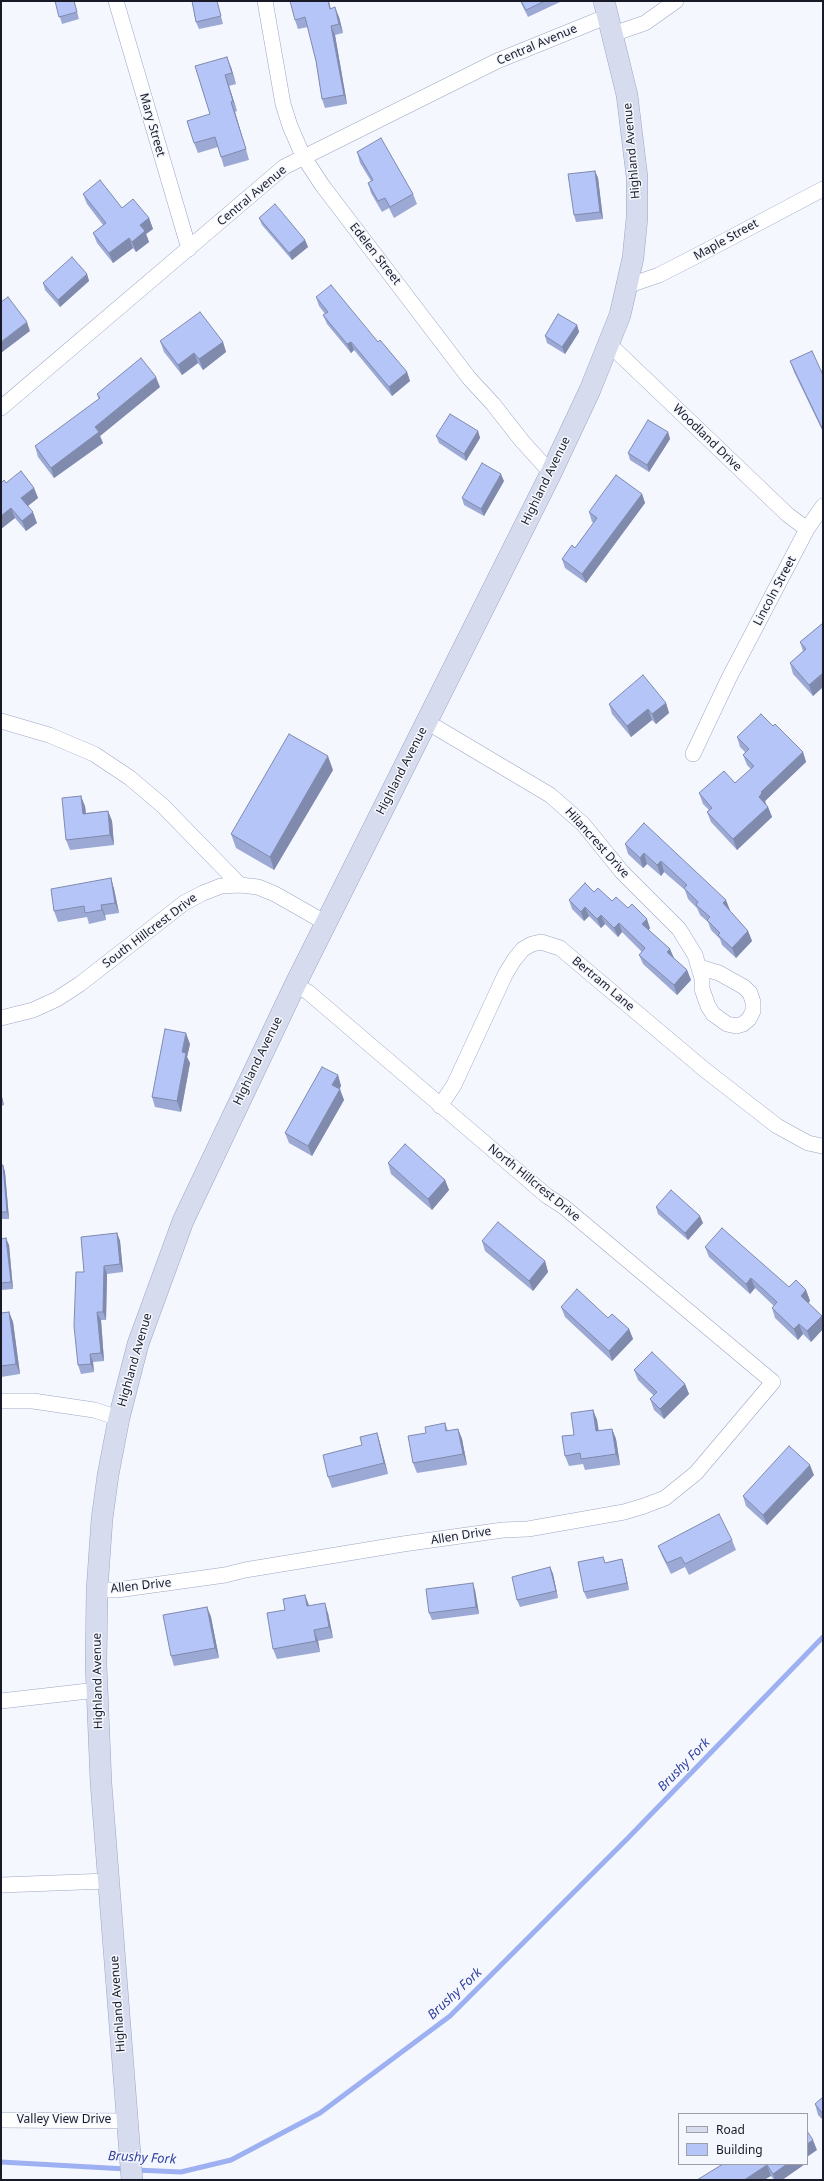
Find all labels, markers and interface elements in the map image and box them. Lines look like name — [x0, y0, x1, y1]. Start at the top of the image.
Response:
street label: Central Avenue — [495, 22, 579, 68]
street label: Mary Street — [136, 92, 168, 158]
street label: Highland Avenue — [621, 102, 643, 200]
street label: Central Avenue — [214, 163, 290, 229]
street label: Maple Street — [691, 216, 761, 264]
street label: Edelen Street — [346, 220, 404, 288]
street label: Woodland Drive — [670, 401, 744, 475]
street label: Highland Avenue — [518, 434, 574, 528]
street label: Lincoln Street — [751, 554, 799, 628]
street label: Highland Avenue — [374, 725, 430, 817]
street label: Hilancrest Drive — [562, 805, 632, 881]
street label: South Hillcrest Drive — [100, 891, 200, 971]
street label: Bertram Lane — [569, 954, 637, 1014]
street label: Highland Avenue — [230, 1014, 286, 1108]
street label: North Hillcrest Drive — [485, 1141, 583, 1225]
street label: Highland Avenue — [115, 1312, 155, 1408]
street label: Allen Drive — [430, 1524, 492, 1548]
street label: Allen Drive — [110, 1576, 172, 1596]
street label: Highland Avenue — [90, 1633, 106, 1729]
water label: Brushy Fork — [655, 1735, 713, 1795]
street label: Highland Avenue — [107, 1955, 129, 2053]
water label: Brushy Fork — [425, 1965, 485, 2023]
street label: Valley View Drive — [17, 2113, 111, 2127]
legend — [678, 2113, 808, 2165]
text: Road — [716, 2121, 745, 2138]
text: Building — [716, 2141, 763, 2158]
water label: Brushy Fork — [108, 2148, 176, 2168]

